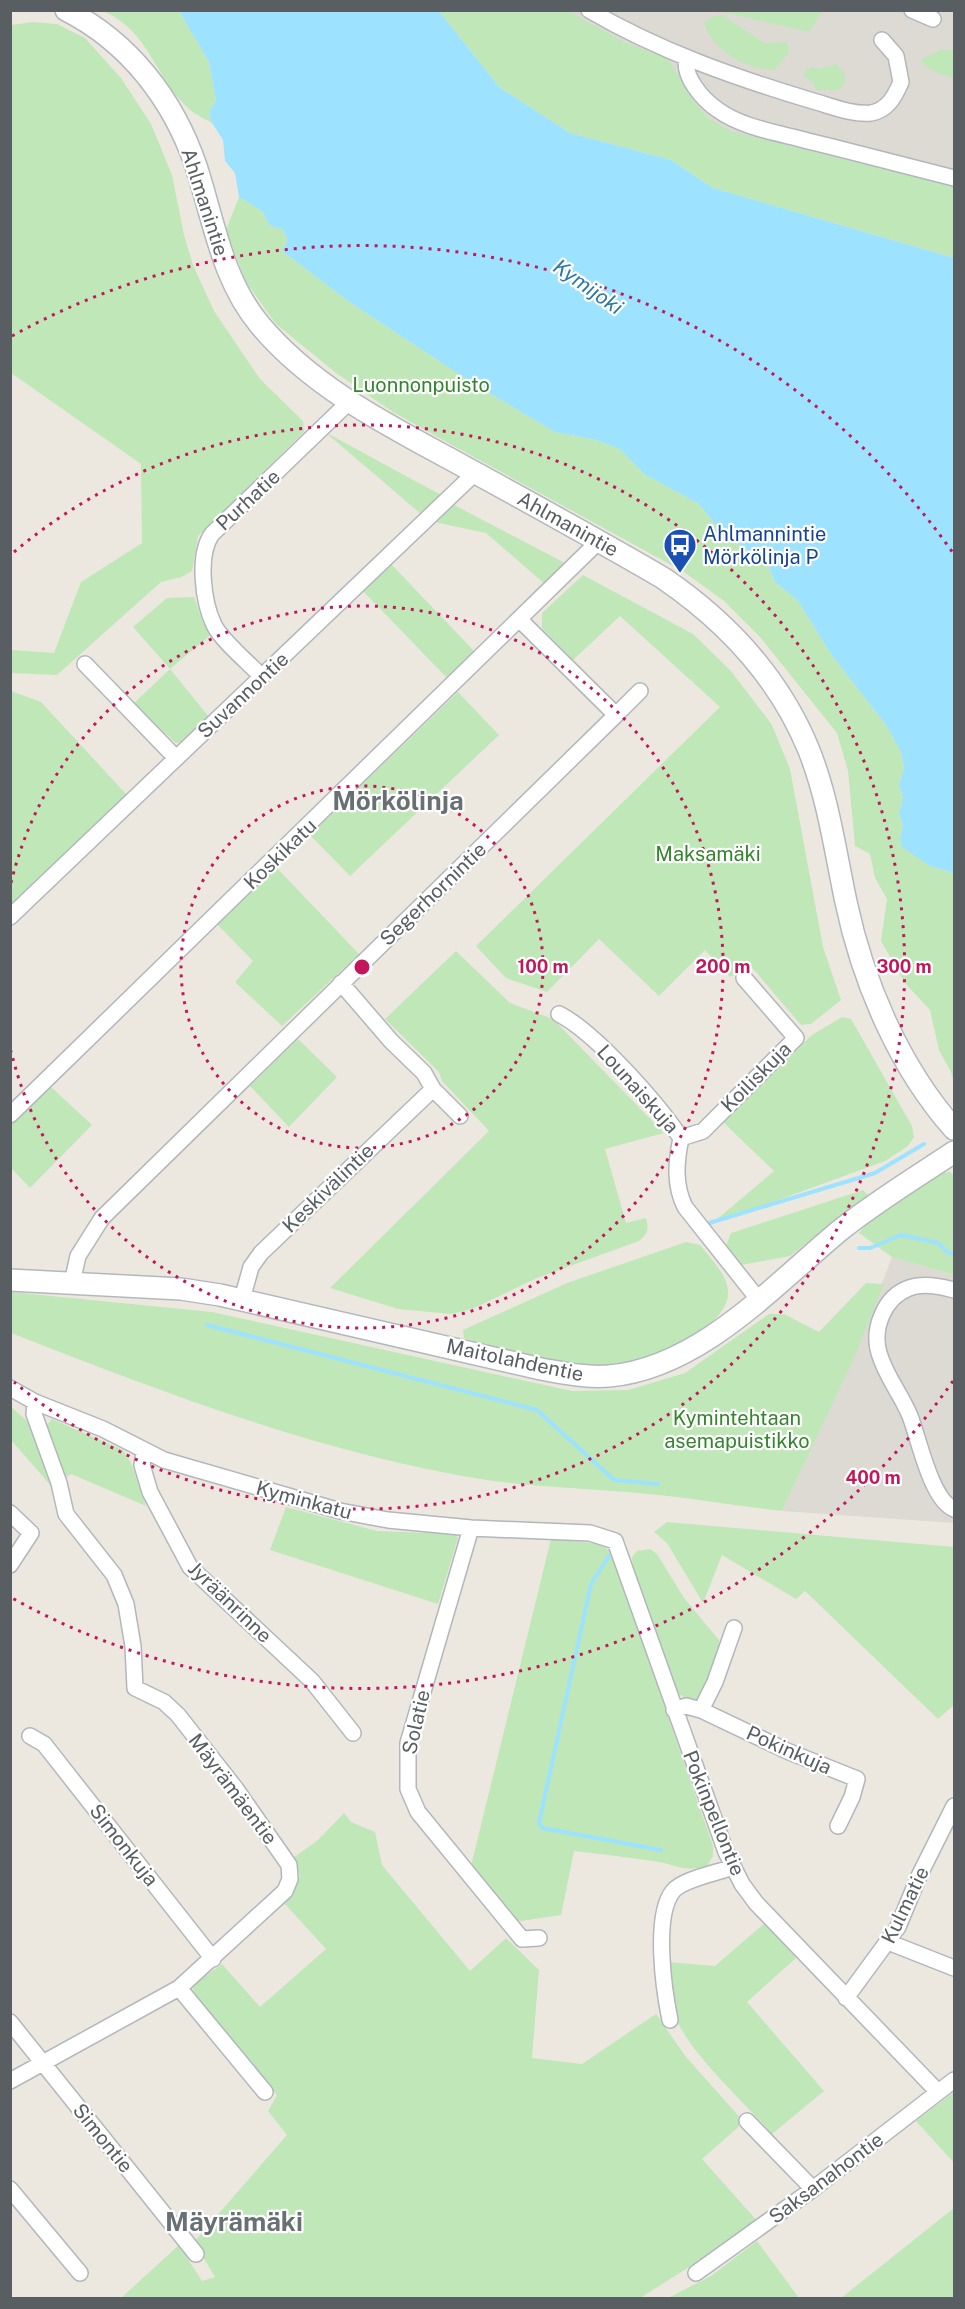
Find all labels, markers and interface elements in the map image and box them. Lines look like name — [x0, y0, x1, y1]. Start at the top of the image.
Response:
street label: Ahlmanintie — [176, 145, 234, 259]
water label: Kymijoki — [549, 254, 628, 320]
park label: Luonnonpuisto — [352, 373, 490, 397]
street label: Purhatie — [211, 464, 285, 536]
street label: Ahlmanintie — [513, 486, 623, 562]
place label: Ahlmannintie Mörkölinja P — [703, 522, 826, 569]
bus stop icon: Ahlmannintie Mörkölinja P — [662, 527, 698, 574]
street label: Suvannontie — [193, 647, 293, 743]
district label: Mörkölinja — [332, 785, 464, 816]
street label: Koskikatu — [239, 814, 321, 894]
street label: Segerhornintie — [375, 837, 491, 951]
park label: Maksamäki — [655, 842, 761, 866]
text: 100 m — [517, 956, 569, 977]
text: 200 m — [696, 956, 750, 977]
text: 300 m — [876, 956, 932, 977]
centre of rings — [352, 957, 372, 977]
street label: Koiliskuja — [716, 1037, 796, 1117]
street label: Lounaiskuja — [592, 1040, 684, 1138]
street label: Keskivälintie — [277, 1138, 379, 1238]
street label: Maitolahdentie — [444, 1334, 586, 1386]
park label: Kymintehtaan asemapuistikko — [664, 1406, 810, 1453]
text: 400 m — [845, 1467, 901, 1488]
street label: Kyminkatu — [253, 1476, 355, 1524]
street label: Jyräänrinne — [183, 1556, 277, 1648]
street label: Solatie — [397, 1687, 435, 1757]
street label: Pokinkuja — [743, 1721, 835, 1779]
street label: Mäyrämäentie — [184, 1729, 282, 1849]
street label: Pokinpellontie — [678, 1747, 750, 1879]
street label: Simonkuja — [85, 1799, 163, 1891]
street label: Kulmatie — [876, 1863, 934, 1947]
street label: Simontie — [68, 2098, 138, 2178]
street label: Saksanahontie — [764, 2127, 888, 2229]
district label: Mäyrämäki — [165, 2206, 303, 2237]

